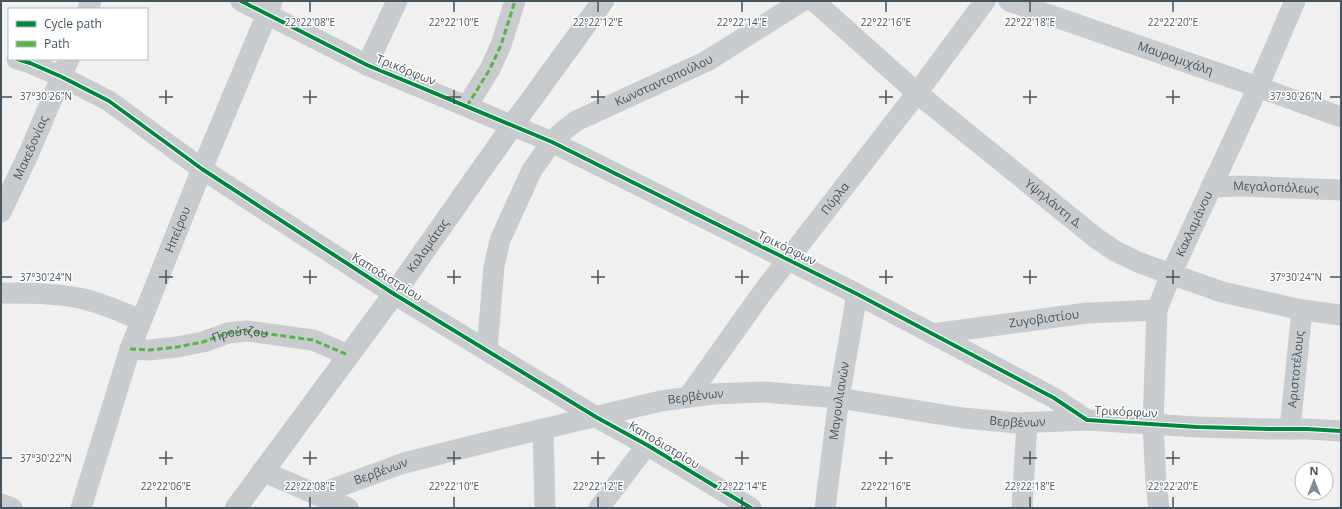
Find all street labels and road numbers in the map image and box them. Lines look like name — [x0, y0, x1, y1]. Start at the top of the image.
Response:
street label: Μαυρομιχάλη — [1135, 37, 1216, 79]
street label: Τρικόρφων — [374, 50, 439, 89]
street label: Κωνσταντοπούλου — [612, 50, 716, 110]
street label: Μακεδονίας — [9, 113, 52, 182]
street label: Υψηλάντη Δ. — [1022, 175, 1086, 232]
street label: Μεγαλοπόλεως — [1233, 177, 1319, 197]
street label: Πύρλα — [817, 178, 853, 218]
street label: Κακλαμάνου — [1171, 188, 1216, 259]
street label: Ηπείρου — [160, 204, 194, 255]
street label: Καλαμάτας — [403, 215, 452, 276]
street label: Τρικόρφων — [755, 226, 819, 269]
street label: Καποδιστρίου — [349, 248, 426, 305]
street label: Ζυγοβιστίου — [1008, 305, 1080, 332]
street label: Προύτζου — [209, 322, 269, 346]
street label: Αριστοτέλους — [1283, 330, 1308, 409]
street label: Μαγουλιανών — [825, 360, 853, 441]
street label: Βερβένων — [667, 385, 724, 408]
street label: Τρικόρφων — [1094, 401, 1158, 422]
street label: Βερβένων — [989, 411, 1046, 431]
street label: Καποδιστρίου — [626, 417, 703, 472]
street label: Βερβένων — [351, 453, 409, 489]

